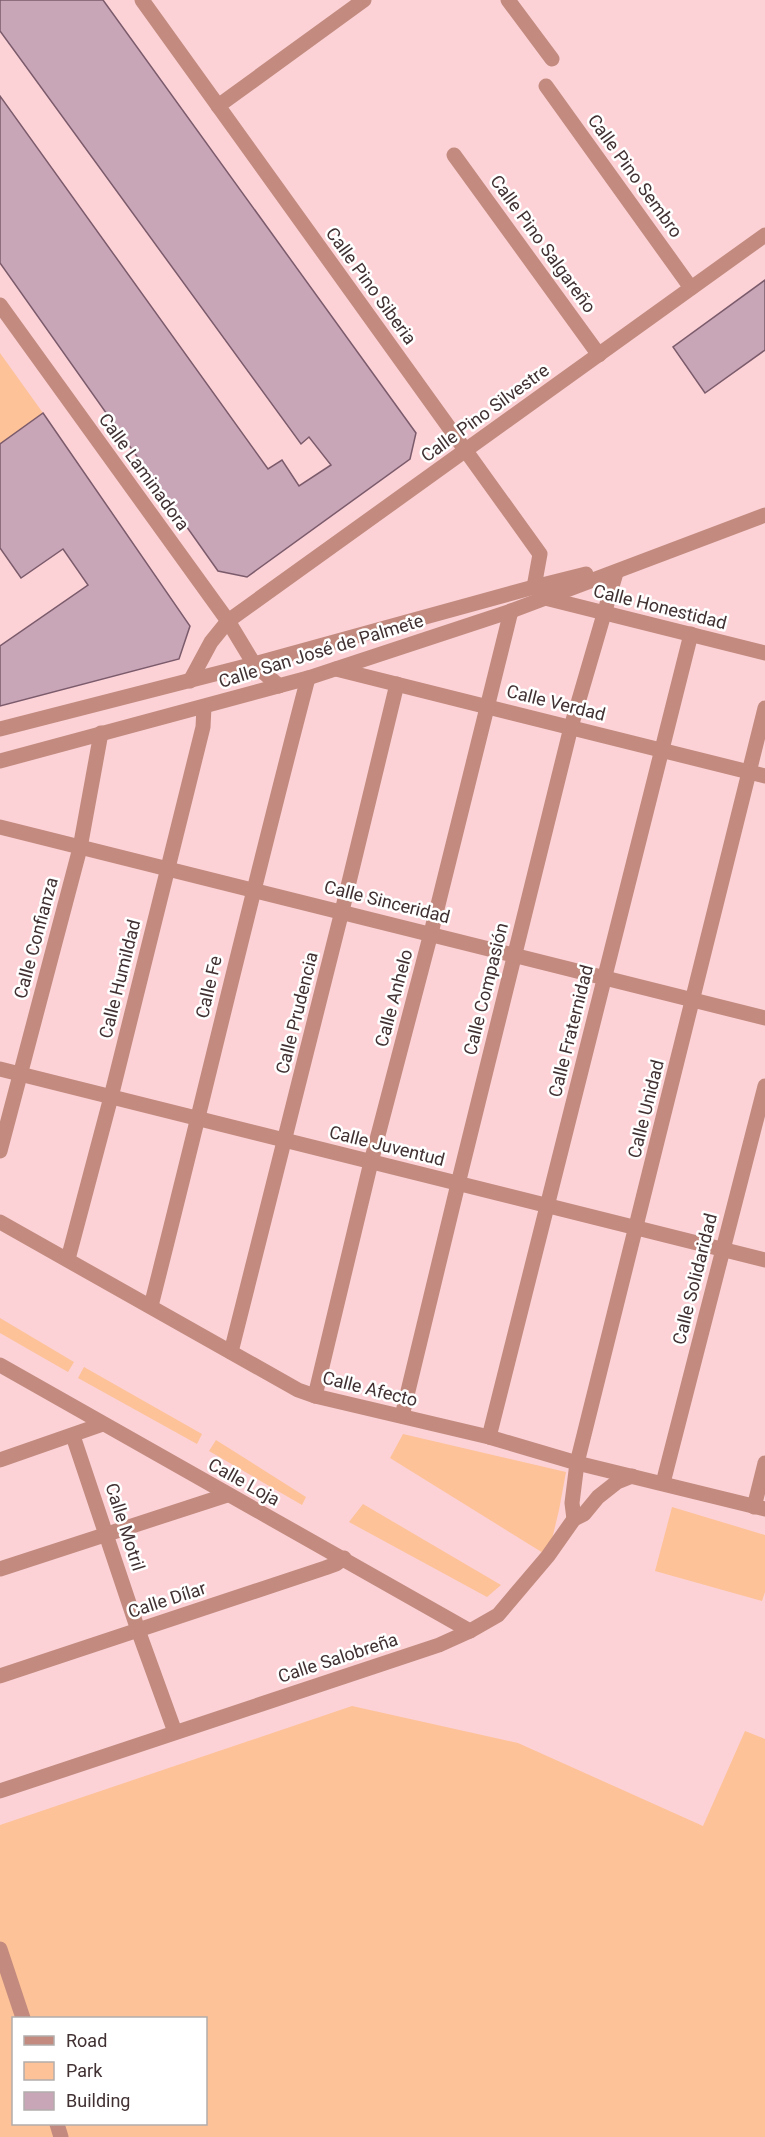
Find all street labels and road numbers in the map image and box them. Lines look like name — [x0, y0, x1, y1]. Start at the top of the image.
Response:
street label: Calle Pino Sembro — [584, 110, 687, 241]
street label: Calle Pino Salgareño — [486, 171, 600, 317]
street label: Calle Pino Siberia — [322, 223, 421, 348]
street label: Calle Pino Silvestre — [417, 359, 553, 466]
street label: Calle Laminadora — [95, 409, 194, 534]
street label: Calle Honestidad — [591, 580, 729, 633]
street label: Calle San José de Palmete — [216, 609, 426, 692]
street label: Calle Verdad — [505, 680, 608, 725]
street label: Calle Confianza — [9, 875, 62, 1001]
street label: Calle Sinceridad — [322, 876, 452, 927]
street label: Calle Humildad — [95, 917, 144, 1040]
street label: Calle Compasión — [459, 920, 512, 1057]
street label: Calle Anhelo — [370, 947, 417, 1049]
street label: Calle Prudencia — [271, 950, 322, 1076]
street label: Calle Fe — [191, 954, 226, 1020]
street label: Calle Fraternidad — [544, 963, 597, 1099]
street label: Calle Unidad — [623, 1058, 668, 1160]
street label: Calle Juventud — [327, 1121, 447, 1170]
street label: Calle Solidaridad — [668, 1211, 721, 1347]
street label: Calle Afecto — [321, 1367, 420, 1410]
street label: Calle Loja — [205, 1453, 284, 1510]
street label: Calle Motril — [101, 1480, 150, 1573]
street label: Calle Dílar — [125, 1577, 209, 1622]
street label: Calle Salobreña — [275, 1628, 400, 1687]

